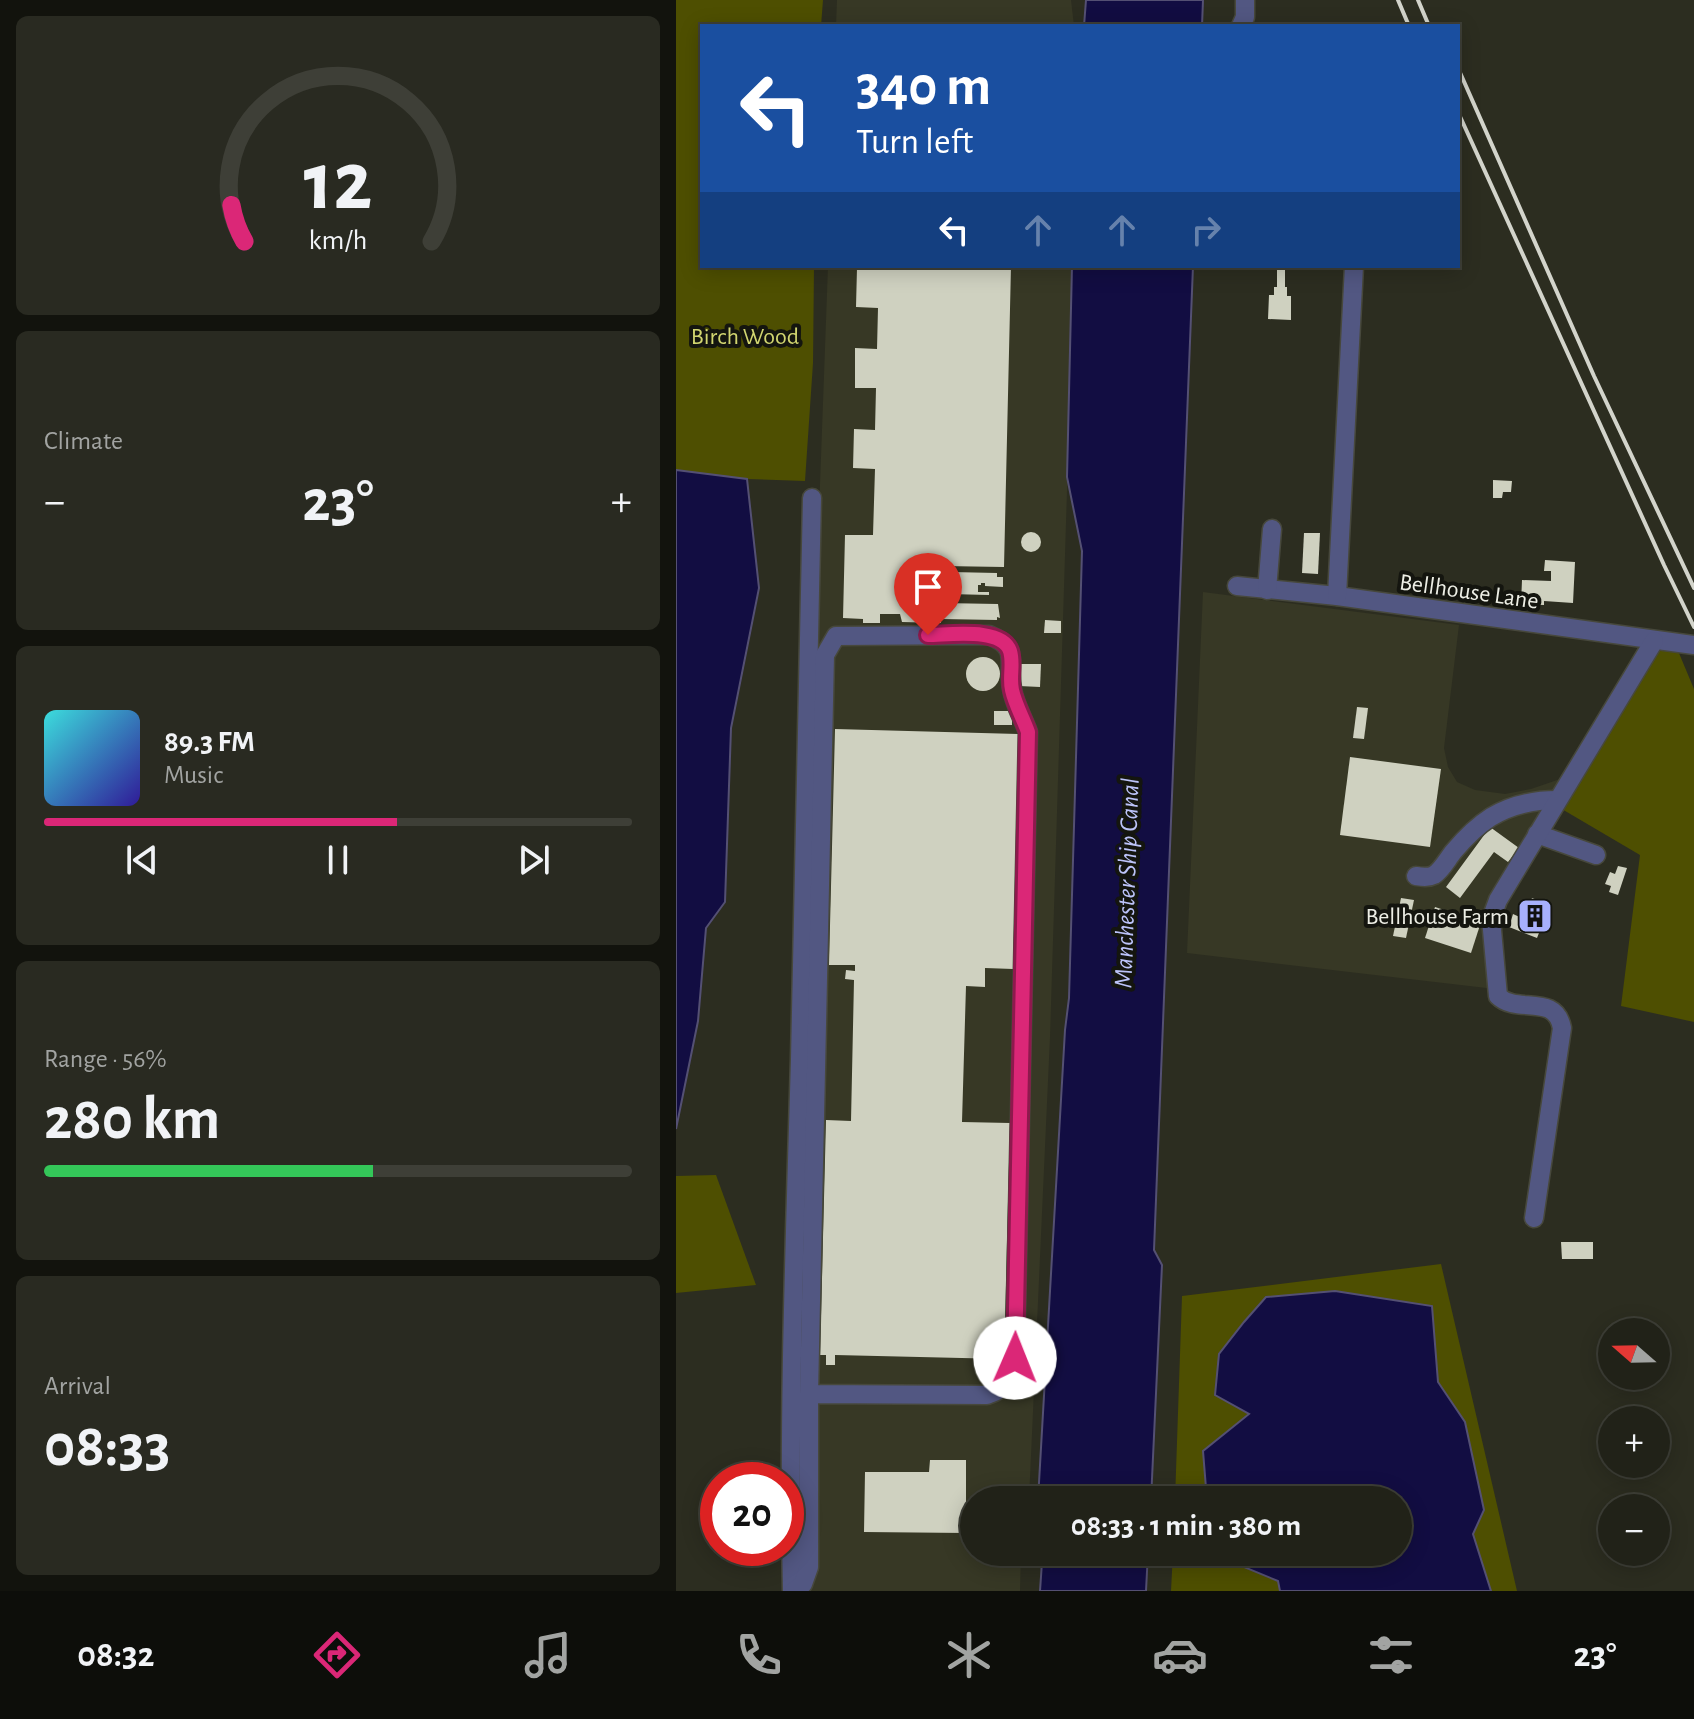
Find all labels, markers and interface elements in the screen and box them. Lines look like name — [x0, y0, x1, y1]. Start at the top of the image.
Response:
icon: left — [724, 56, 828, 160]
text: 340 m — [856, 59, 991, 115]
text: Turn left — [856, 124, 973, 160]
text: 12 — [303, 140, 373, 224]
icon: left — [932, 208, 976, 252]
icon: ahead — [1016, 208, 1060, 252]
icon: ahead — [1100, 208, 1144, 252]
icon: right — [1184, 208, 1228, 252]
text: km/h — [309, 226, 367, 255]
park label: Birch Wood — [691, 325, 799, 349]
text: Climate — [44, 428, 123, 454]
text: 23° — [302, 472, 374, 532]
text: − — [44, 480, 65, 524]
text: + — [611, 480, 632, 524]
pin — [894, 553, 962, 635]
icon: arrive — [906, 565, 950, 609]
street label: Bellhouse Lane — [1398, 570, 1540, 614]
text: 89.3 FM — [164, 727, 255, 757]
text: Music — [164, 762, 223, 788]
water label: Manchester Ship Canal — [1110, 777, 1144, 989]
icon: previous — [120, 838, 164, 882]
icon: pause — [316, 838, 360, 882]
icon: next — [512, 838, 556, 882]
building icon: Bellhouse Farm — [1516, 897, 1554, 935]
place label: Bellhouse Farm — [1366, 905, 1509, 929]
text: Range · 56% — [44, 1046, 167, 1072]
text: 280 km — [44, 1090, 220, 1150]
position arrow — [973, 1316, 1057, 1400]
north arrow — [1598, 1318, 1670, 1390]
map controls — [1598, 1318, 1670, 1566]
text: Arrival — [44, 1373, 111, 1399]
button: + — [1598, 1406, 1670, 1478]
text: 08:33 — [44, 1417, 170, 1477]
speed limit sign: 20 — [700, 1462, 804, 1566]
button: − — [1598, 1494, 1670, 1566]
text: 08:33 · 1 min · 380 m — [1071, 1511, 1301, 1541]
icon: directions — [309, 1627, 365, 1683]
icon: music — [520, 1627, 576, 1683]
icon: phone — [731, 1627, 787, 1683]
icon: climate — [941, 1627, 997, 1683]
icon: car — [1152, 1627, 1208, 1683]
icon: filters — [1363, 1627, 1419, 1683]
text: 08:32 — [77, 1637, 155, 1673]
text: 23° — [1574, 1637, 1617, 1673]

